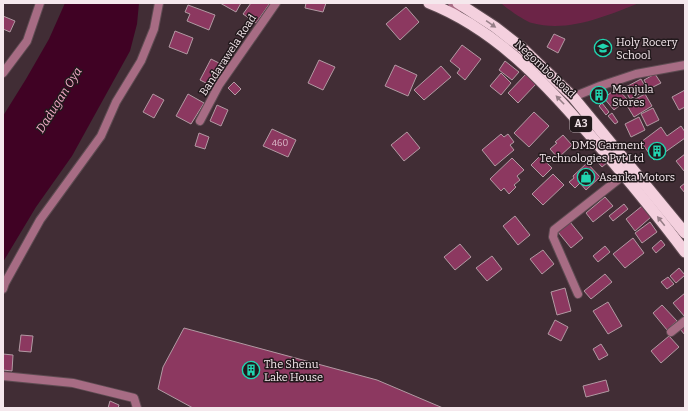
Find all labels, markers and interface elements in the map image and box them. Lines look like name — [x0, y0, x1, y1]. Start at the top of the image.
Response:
street label: Bandarawela Road — [197, 12, 259, 98]
one-way arrow — [485, 20, 496, 28]
place label: Holy Rocery School — [616, 36, 678, 62]
street label: Negombo Road — [512, 38, 578, 101]
school or university icon: Holy Rocery School — [593, 38, 613, 58]
water label: Dadugan Oya — [33, 65, 85, 135]
place label: Manjula Stores — [612, 83, 653, 109]
building icon: Manjula Stores — [589, 85, 609, 105]
one-way arrow — [555, 95, 564, 105]
road number: A3 — [570, 116, 592, 132]
house number: 460 — [272, 138, 288, 148]
place label: DMS Garment Technologies Pvt Ltd — [540, 139, 644, 165]
building icon: DMS Garment Technologies Pvt Ltd — [647, 141, 667, 161]
shop icon: Asanka Motors — [576, 167, 596, 187]
place label: Asanka Motors — [599, 171, 675, 184]
one-way arrow — [656, 216, 665, 226]
place label: The Shenu Lake House — [264, 358, 323, 384]
building icon: The Shenu Lake House — [241, 360, 261, 380]

